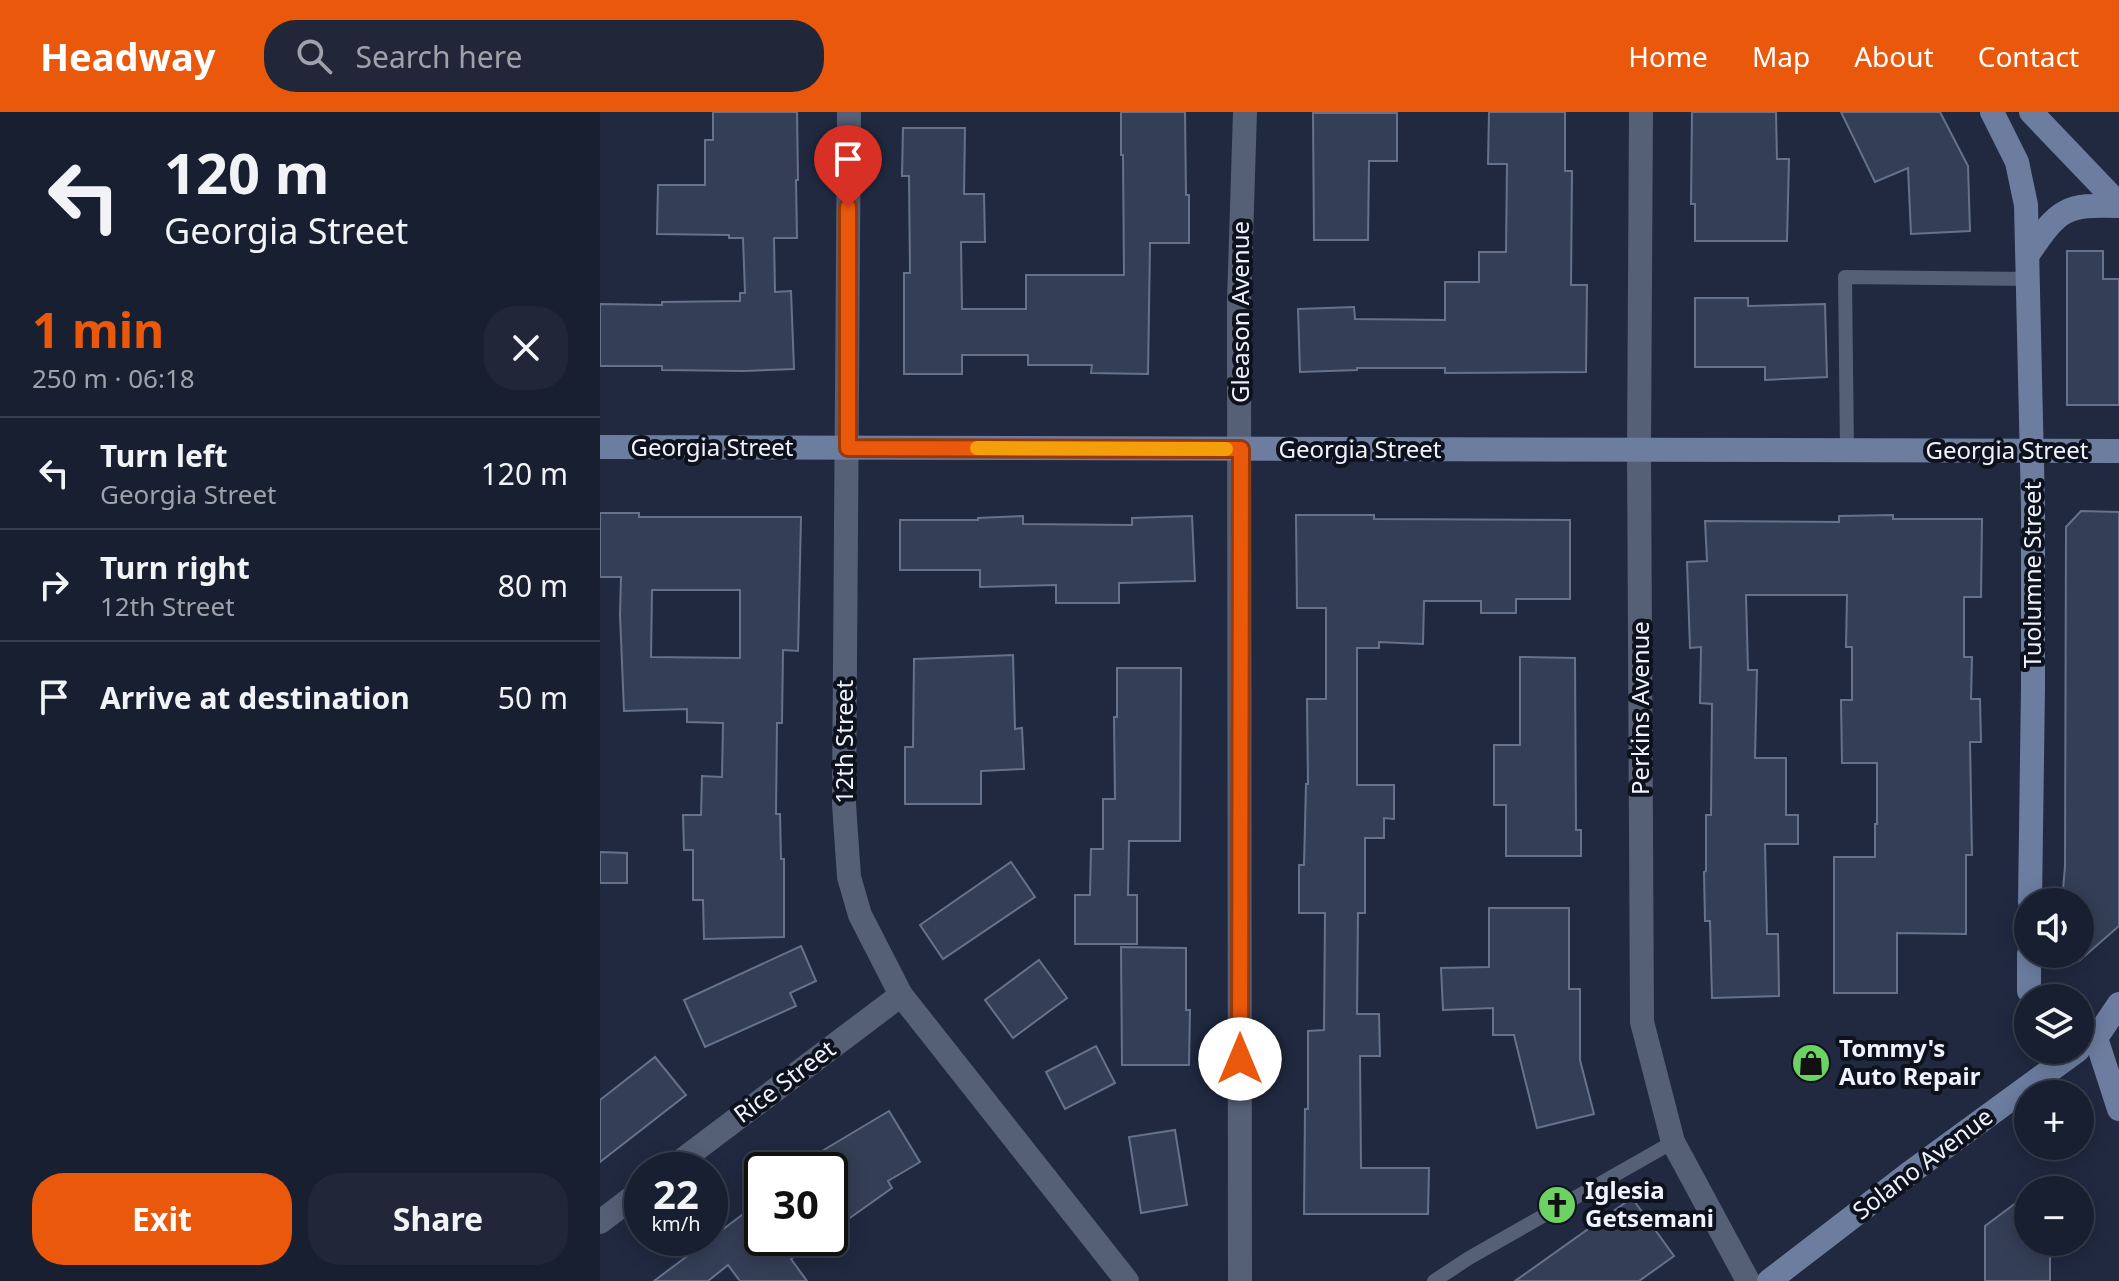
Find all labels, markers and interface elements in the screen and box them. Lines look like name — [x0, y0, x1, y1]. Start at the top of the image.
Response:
search box — [264, 20, 824, 92]
text: Headway — [40, 30, 216, 82]
icon: search — [292, 34, 336, 78]
text: Search here — [356, 36, 522, 77]
text: Home — [1628, 37, 1708, 75]
text: Map — [1752, 37, 1810, 75]
text: About — [1854, 37, 1934, 75]
text: Contact — [1978, 37, 2079, 75]
pin — [814, 125, 882, 207]
text: 120 m — [164, 134, 329, 210]
icon: arrive — [826, 137, 870, 181]
icon: left — [32, 144, 136, 248]
text: Georgia Street — [164, 206, 408, 255]
street label: Gleason Avenue — [1223, 221, 1256, 403]
text: 1 min — [32, 297, 164, 362]
button: close — [484, 306, 568, 390]
text: 250 m · 06:18 — [32, 360, 195, 396]
street label: Georgia Street — [631, 430, 794, 463]
street label: Georgia Street — [1279, 432, 1442, 465]
street label: Georgia Street — [1926, 433, 2089, 466]
text: Turn left — [100, 435, 228, 476]
icon: left — [32, 451, 76, 495]
text: 120 m — [481, 453, 568, 494]
text: Georgia Street — [100, 476, 276, 512]
street label: Tuolumne Street — [2015, 481, 2048, 668]
text: Turn right — [100, 547, 250, 588]
icon: right — [32, 563, 76, 607]
text: 80 m — [498, 565, 568, 606]
text: 12th Street — [100, 588, 235, 624]
street label: Perkins Avenue — [1623, 621, 1656, 795]
icon: arrive — [32, 675, 76, 719]
text: Arrive at destination — [100, 677, 410, 718]
text: 50 m — [498, 677, 568, 718]
street label: 12th Street — [827, 680, 860, 804]
map controls — [2014, 888, 2094, 1256]
button: sound — [2014, 888, 2094, 968]
button: layers — [2014, 984, 2094, 1064]
position arrow — [1198, 1017, 1282, 1101]
street label: Rice Street — [726, 1031, 842, 1130]
place label: Tommy's Auto Repair — [1839, 1031, 1981, 1092]
shop icon: Tommy's Auto Repair — [1790, 1042, 1832, 1084]
button: + — [2014, 1080, 2094, 1160]
street label: Solano Avenue — [1845, 1099, 1999, 1226]
speed limit sign: 30 — [744, 1152, 848, 1256]
text: 22 — [653, 1166, 699, 1221]
button: Exit — [32, 1173, 292, 1265]
button: Share — [308, 1173, 568, 1265]
place label: Iglesia Getsemani — [1585, 1173, 1714, 1234]
button: − — [2014, 1176, 2094, 1256]
church icon: Iglesia Getsemani — [1536, 1184, 1578, 1226]
text: km/h — [651, 1210, 701, 1237]

